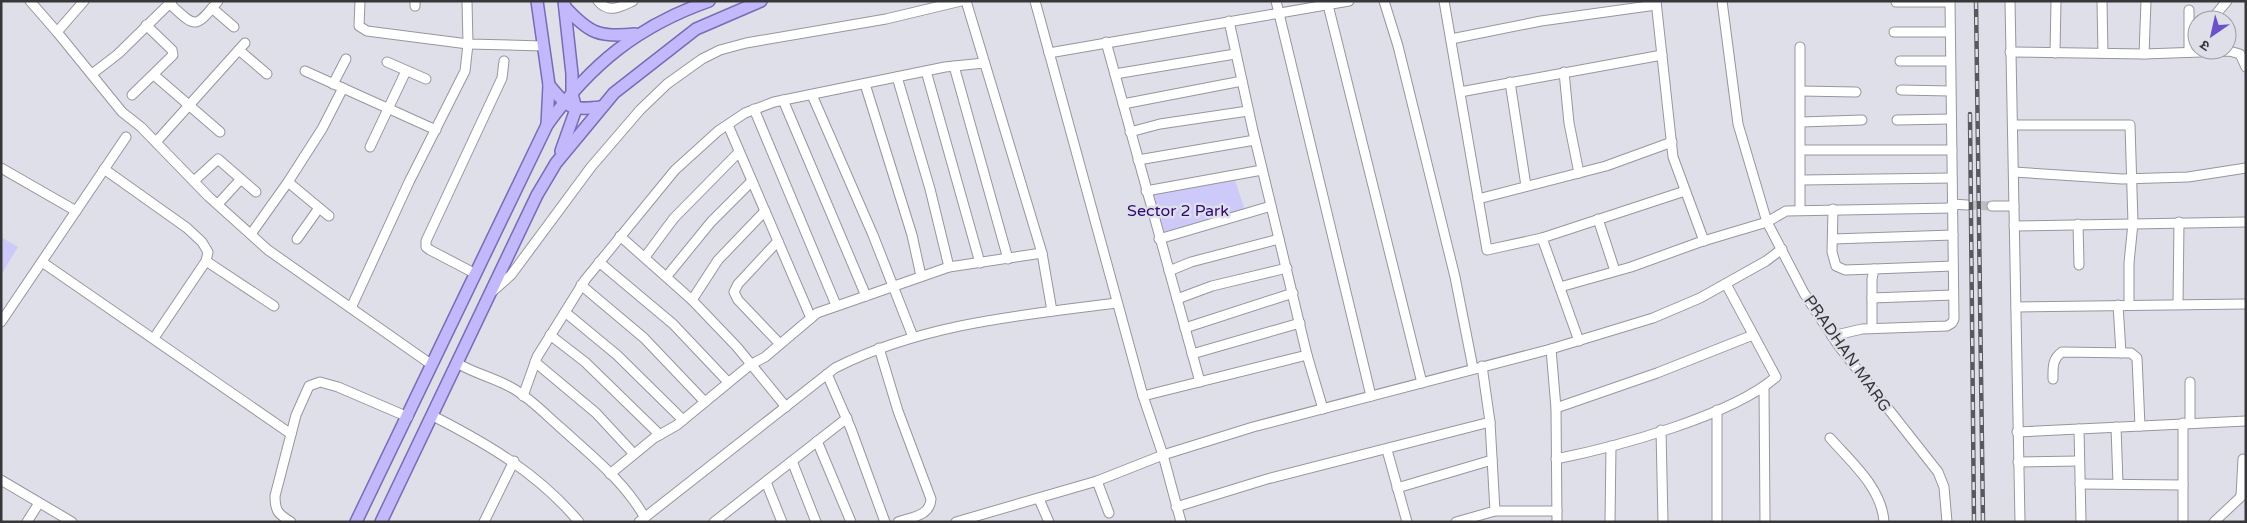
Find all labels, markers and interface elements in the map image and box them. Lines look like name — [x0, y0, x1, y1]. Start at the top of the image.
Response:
north arrow — [2187, 10, 2237, 60]
text: उ — [2196, 36, 2213, 55]
park label: Sector 2 Park — [1127, 201, 1229, 221]
street label: PRADHAN MARG — [1799, 291, 1895, 416]

